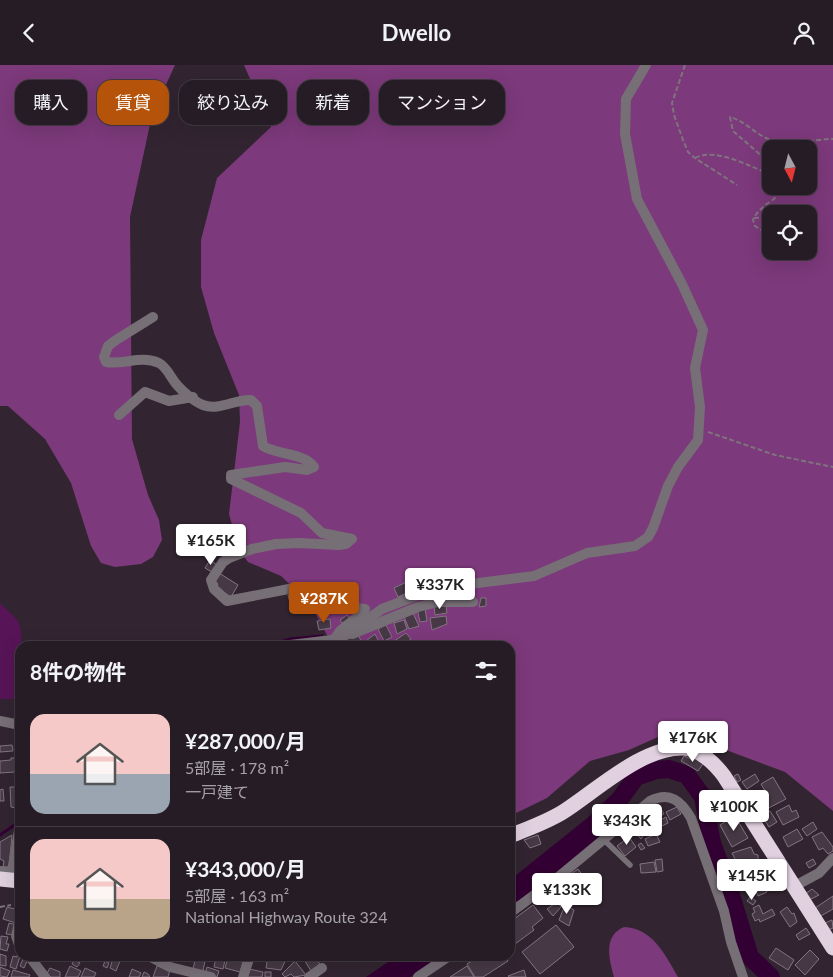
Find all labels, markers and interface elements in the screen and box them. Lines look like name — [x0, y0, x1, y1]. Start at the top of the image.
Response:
icon: back — [15, 19, 43, 47]
text: Dwello — [382, 19, 451, 46]
icon: person — [790, 19, 818, 47]
chip: 購入 — [15, 80, 87, 125]
chip: 賃貸 — [97, 80, 169, 125]
chip: 絞り込み — [179, 80, 287, 125]
chip: 新着 — [297, 80, 369, 125]
chip: マンション — [379, 80, 505, 125]
north arrow — [762, 140, 818, 195]
map controls — [762, 140, 817, 260]
button: locate — [762, 205, 817, 260]
pin: ¥165K — [176, 523, 246, 566]
text: ¥165K — [187, 530, 235, 549]
pin: ¥337K — [405, 567, 475, 610]
text: ¥337K — [416, 574, 464, 593]
pin: ¥287K — [289, 581, 359, 624]
text: ¥287K — [300, 588, 348, 607]
icon: filters — [472, 657, 500, 685]
text: 8件の物件 — [30, 659, 126, 684]
pin: ¥176K — [658, 721, 728, 763]
text: ¥176K — [669, 727, 717, 746]
text: ¥287,000/月 — [185, 728, 306, 753]
icon: home — [70, 734, 130, 794]
text: 5部屋 · 178 m² — [185, 758, 289, 777]
text: 一戸建て — [185, 782, 249, 801]
pin: ¥100K — [699, 789, 769, 832]
text: ¥100K — [710, 796, 758, 815]
pin: ¥343K — [592, 803, 662, 846]
text: ¥343K — [603, 810, 651, 829]
text: ¥343,000/月 — [185, 856, 306, 881]
icon: home — [70, 859, 130, 919]
pin: ¥145K — [717, 859, 787, 901]
text: ¥145K — [728, 865, 776, 884]
pin: ¥133K — [532, 873, 602, 915]
text: ¥133K — [543, 879, 591, 898]
text: 5部屋 · 163 m² — [185, 886, 289, 905]
text: National Highway Route 324 — [185, 907, 387, 926]

